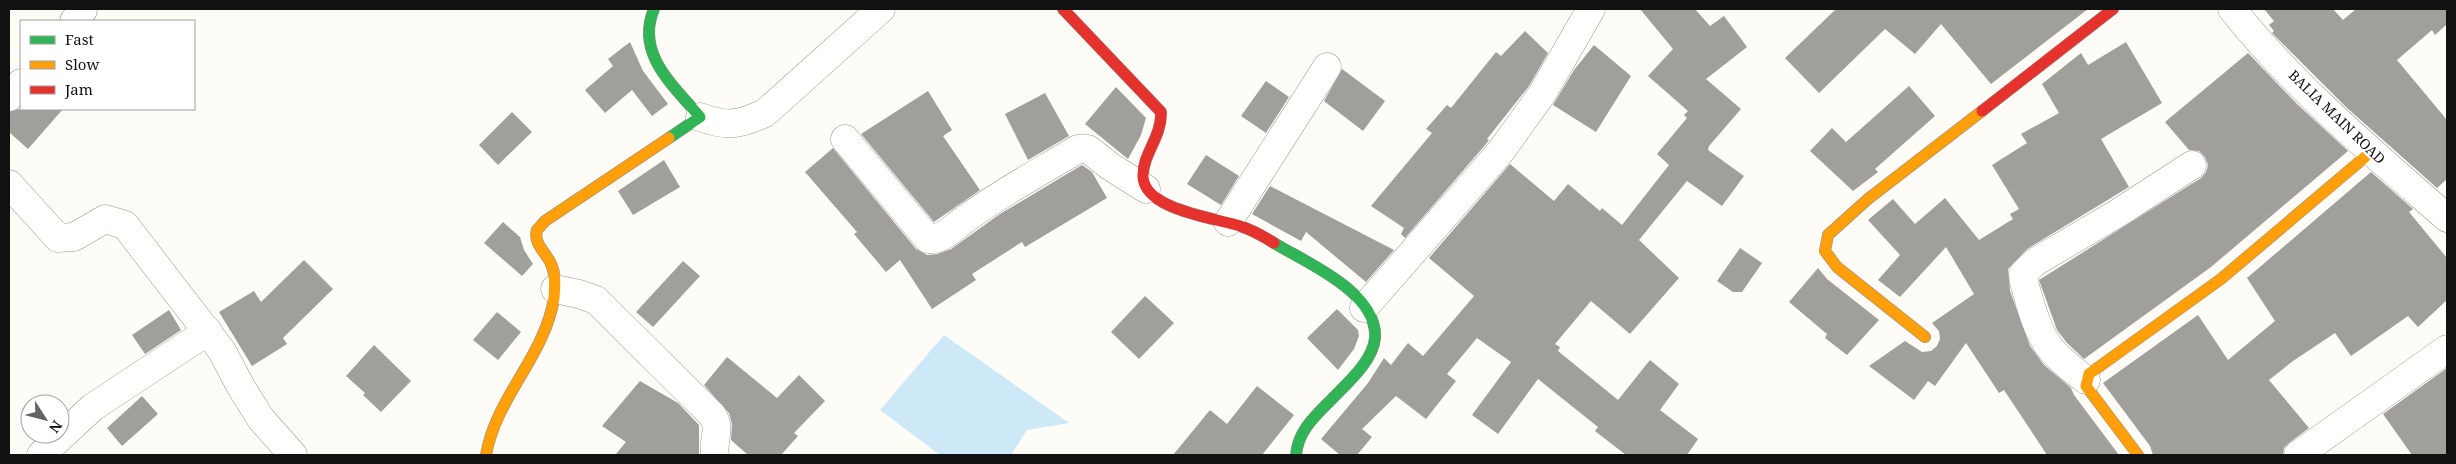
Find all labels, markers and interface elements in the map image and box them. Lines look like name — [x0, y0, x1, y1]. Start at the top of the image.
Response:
legend — [20, 20, 195, 110]
text: Fast — [65, 29, 94, 49]
text: Slow — [65, 54, 99, 74]
street label: BALIA MAIN ROAD — [2285, 65, 2390, 168]
text: Jam — [64, 79, 93, 99]
north arrow — [20, 394, 70, 444]
text: N — [45, 417, 67, 437]

